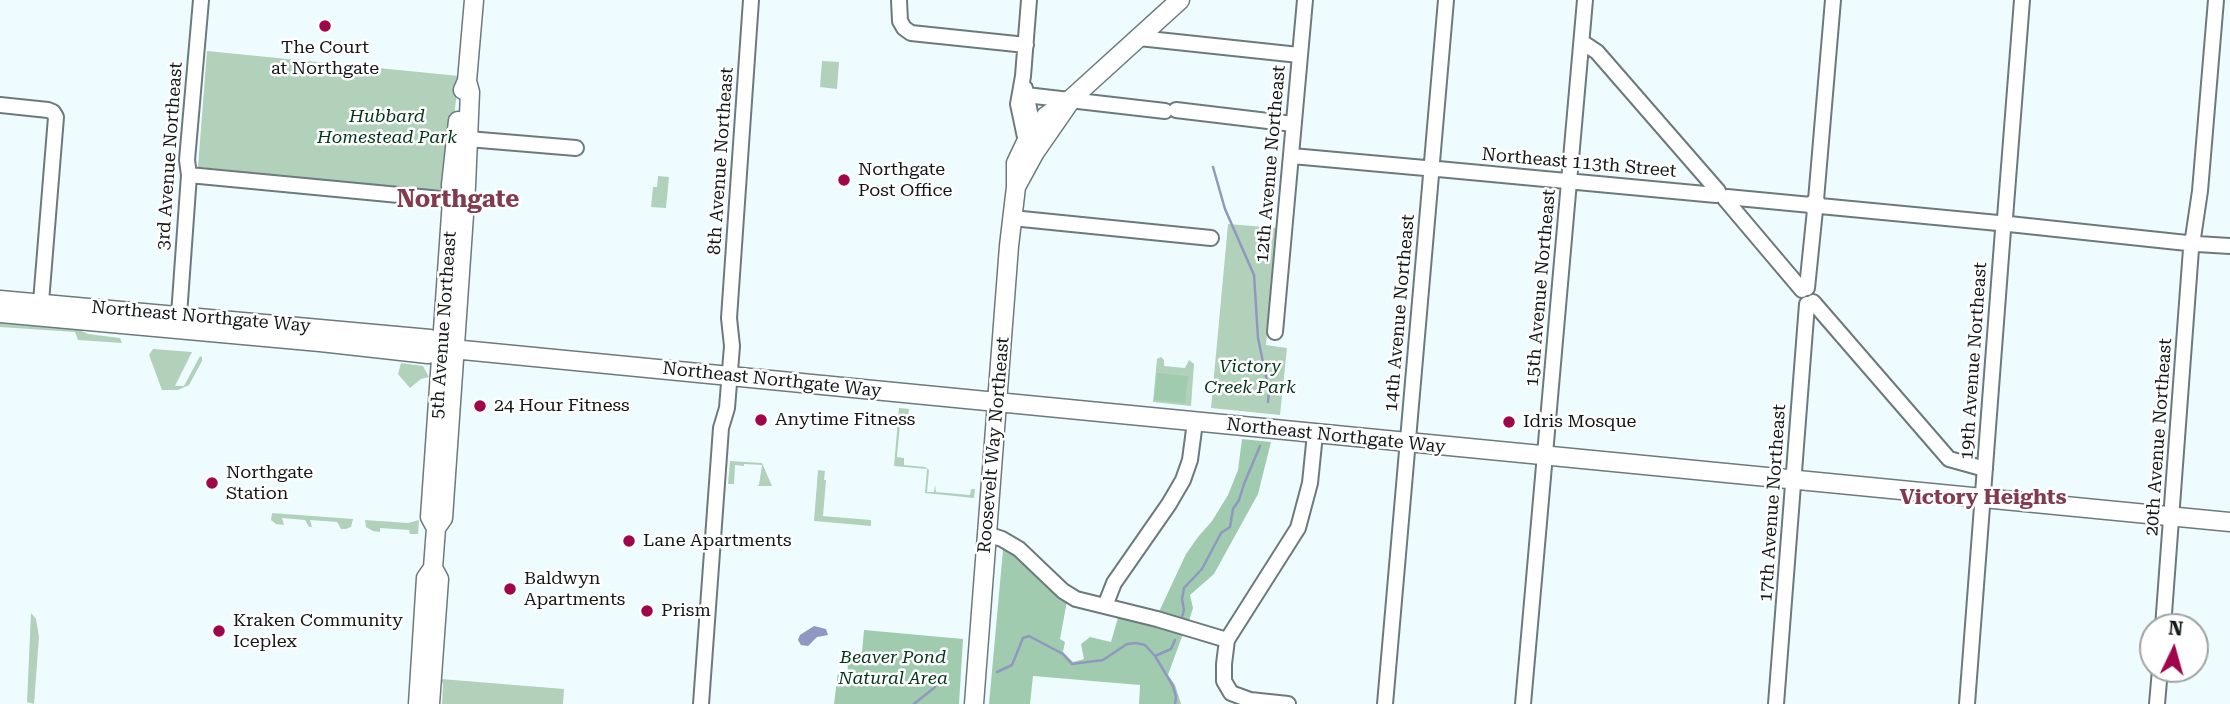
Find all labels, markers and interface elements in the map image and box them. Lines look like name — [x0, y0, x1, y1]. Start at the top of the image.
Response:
marker: The Court at Northgate — [317, 18, 333, 34]
place label: The Court at Northgate — [271, 37, 379, 80]
street label: 3rd Avenue Northeast — [153, 61, 187, 251]
street label: 12th Avenue Northeast — [1252, 64, 1290, 264]
street label: 8th Avenue Northeast — [704, 66, 738, 256]
park label: Hubbard Homestead Park — [317, 106, 457, 148]
street label: Northeast 113th Street — [1481, 144, 1677, 182]
place label: Northgate Post Office — [858, 159, 952, 202]
marker: Northgate Post Office — [836, 172, 852, 188]
district label: Northgate — [397, 186, 519, 214]
street label: 15th Avenue Northeast — [1522, 188, 1560, 388]
street label: 14th Avenue Northeast — [1381, 213, 1419, 413]
street label: 5th Avenue Northeast — [427, 230, 461, 420]
street label: 19th Avenue Northeast — [1956, 261, 1992, 461]
street label: Northeast Northgate Way — [91, 297, 311, 337]
street label: Roosevelt Way Northeast — [974, 336, 1014, 554]
street label: 20th Avenue Northeast — [2141, 337, 2177, 537]
park label: Victory Creek Park — [1204, 356, 1296, 398]
street label: Northeast Northgate Way — [662, 358, 882, 402]
place label: 24 Hour Fitness — [494, 395, 630, 417]
marker: 24 Hour Fitness — [472, 398, 488, 414]
street label: 17th Avenue Northeast — [1755, 403, 1791, 603]
place label: Anytime Fitness — [775, 409, 915, 431]
place label: Idris Mosque — [1523, 411, 1636, 433]
marker: Anytime Fitness — [753, 412, 769, 428]
street label: Northeast Northgate Way — [1226, 414, 1446, 458]
marker: Idris Mosque — [1501, 414, 1517, 430]
place label: Northgate Station — [226, 462, 313, 504]
marker: Northgate Station — [204, 475, 220, 491]
district label: Victory Heights — [1900, 485, 2066, 511]
place label: Lane Apartments — [643, 530, 792, 552]
marker: Lane Apartments — [621, 533, 637, 549]
place label: Baldwyn Apartments — [524, 568, 625, 610]
marker: Baldwyn Apartments — [502, 581, 518, 597]
place label: Prism — [661, 600, 711, 622]
marker: Prism — [639, 603, 655, 619]
place label: Kraken Community Iceplex — [233, 610, 403, 652]
north arrow — [2139, 613, 2209, 683]
text: N — [2167, 616, 2184, 641]
marker: Kraken Community Iceplex — [211, 623, 227, 639]
park label: Beaver Pond Natural Area — [838, 647, 948, 690]

